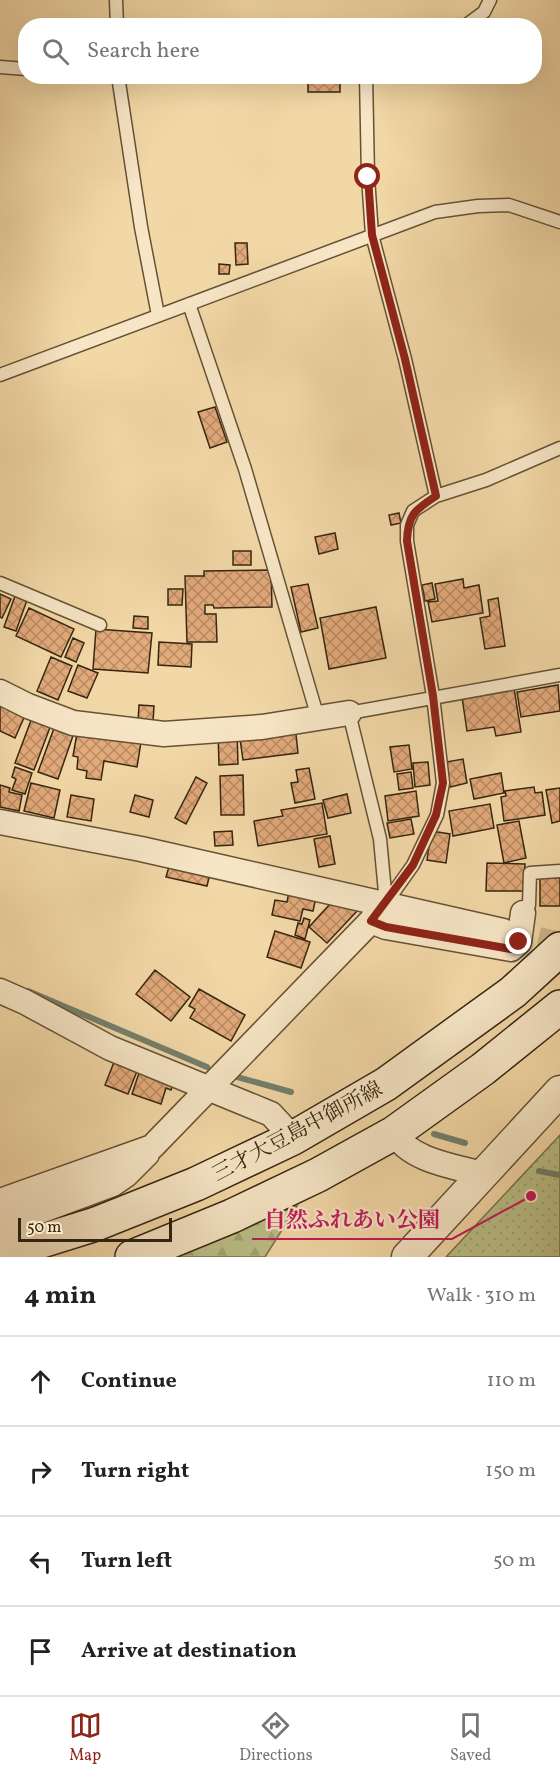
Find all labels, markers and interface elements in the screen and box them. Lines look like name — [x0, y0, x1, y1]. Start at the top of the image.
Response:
search box — [18, 18, 542, 84]
icon: search — [39, 35, 72, 68]
text: Search here — [87, 36, 200, 67]
route start — [354, 163, 380, 189]
route end — [505, 928, 531, 954]
street label: 三才大豆島中御所線 — [207, 1075, 388, 1189]
callout: 自然ふれあい公園 — [252, 1199, 452, 1239]
text: 自然ふれあい公園 — [264, 1206, 440, 1237]
scale bar — [18, 1215, 172, 1242]
text: 50 m — [27, 1217, 61, 1239]
text: 4 min — [24, 1278, 96, 1314]
text: Walk · 310 m — [427, 1282, 536, 1310]
icon: ahead — [24, 1365, 57, 1398]
text: Continue — [81, 1366, 177, 1397]
text: 110 m — [487, 1367, 536, 1395]
icon: right — [24, 1455, 57, 1488]
text: Turn right — [81, 1456, 189, 1487]
text: 150 m — [485, 1457, 536, 1485]
icon: left — [24, 1545, 57, 1578]
text: Turn left — [81, 1546, 172, 1577]
text: 50 m — [493, 1547, 536, 1575]
icon: arrive — [24, 1635, 57, 1668]
text: Arrive at destination — [81, 1636, 297, 1667]
tab: Map — [69, 1709, 102, 1767]
tab: Directions — [239, 1709, 313, 1767]
tab: Saved — [450, 1709, 491, 1767]

